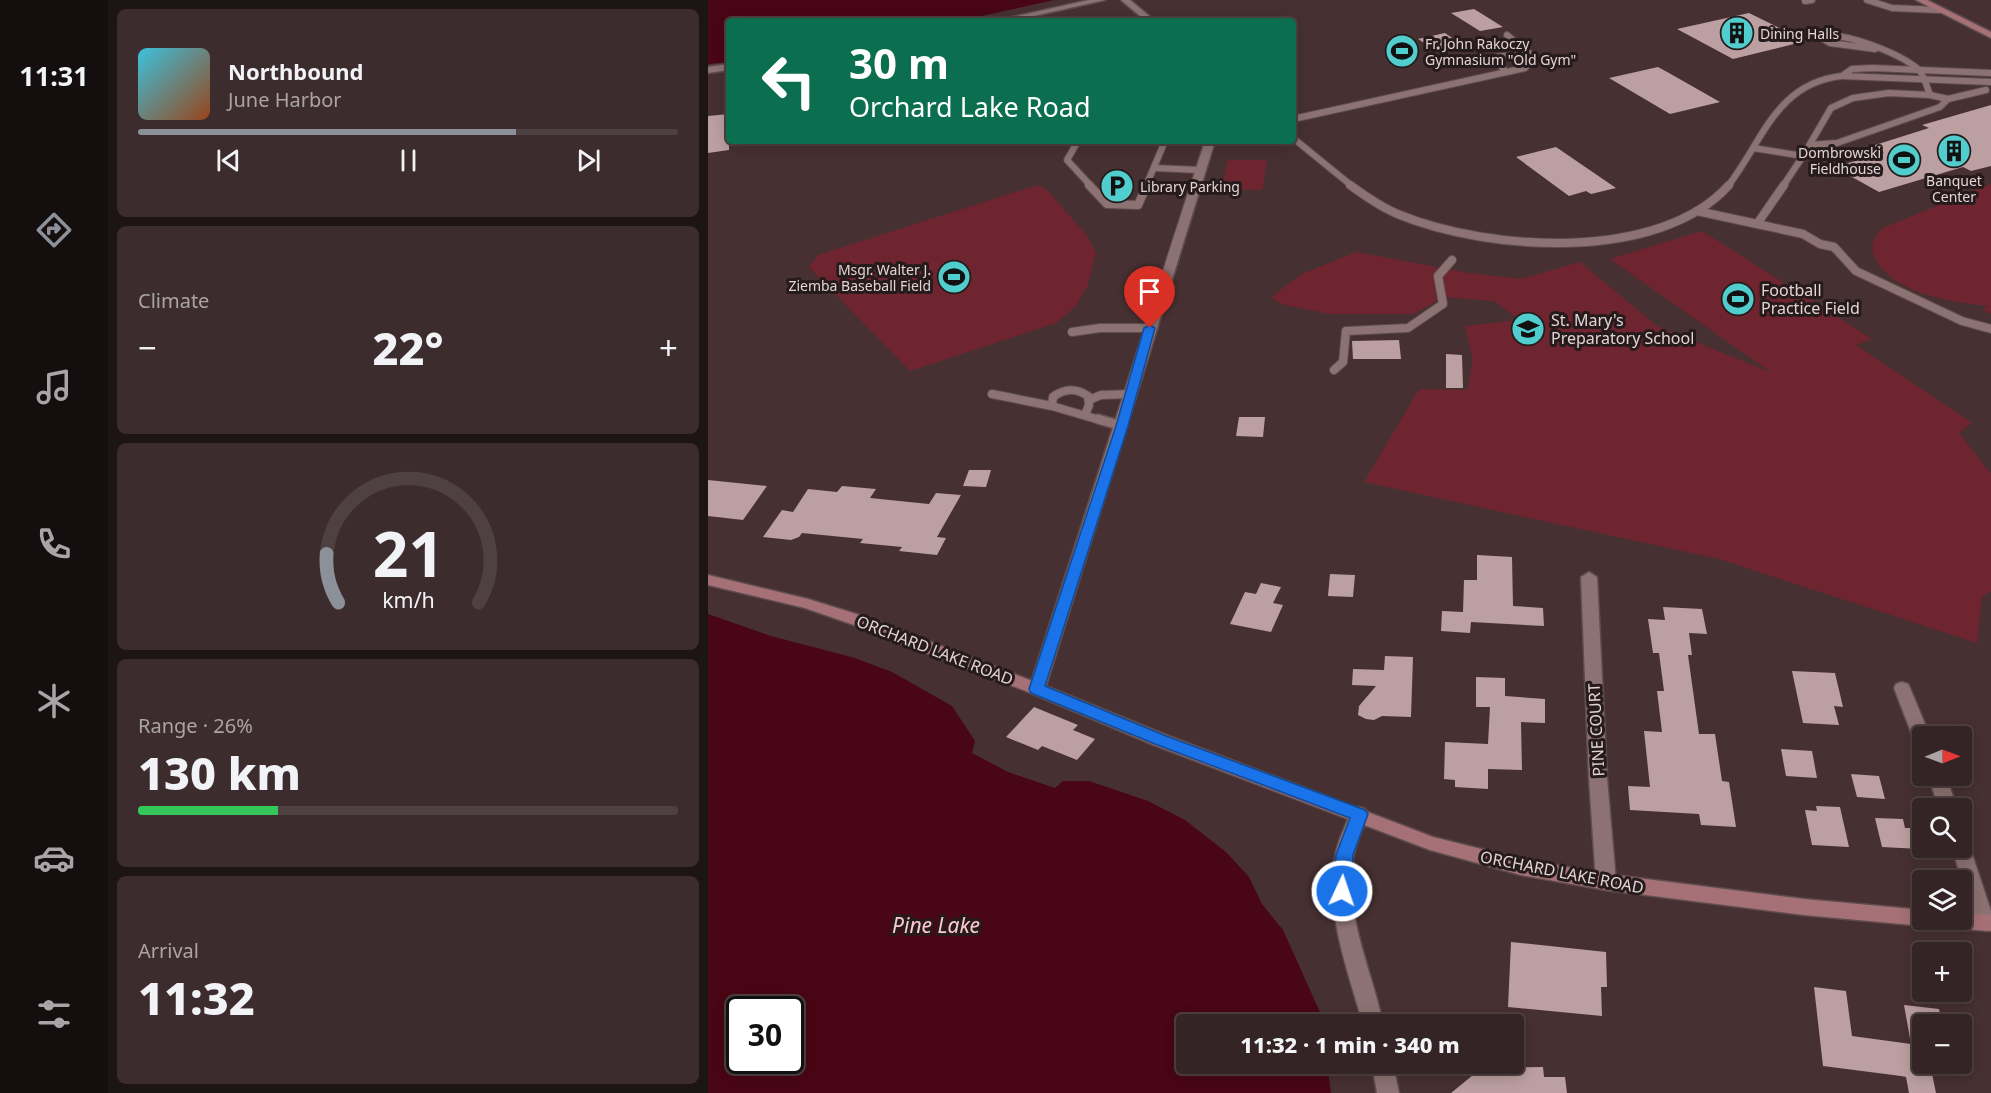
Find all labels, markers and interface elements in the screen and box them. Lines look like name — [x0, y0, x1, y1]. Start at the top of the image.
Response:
building icon: Dining Halls — [1719, 15, 1755, 51]
place label: Dining Halls — [1760, 24, 1839, 43]
sports icon: Fr. John Rakoczy Gymnasium "Old Gym" — [1384, 33, 1420, 69]
text: 30 m — [849, 34, 949, 91]
place label: Fr. John Rakoczy Gymnasium "Old Gym" — [1425, 34, 1576, 69]
icon: left — [750, 42, 828, 120]
text: Northbound — [228, 56, 363, 86]
text: 11:31 — [19, 57, 89, 94]
text: June Harbor — [228, 86, 342, 113]
text: Orchard Lake Road — [849, 88, 1091, 125]
building icon: Banquet Center — [1936, 133, 1972, 169]
sports icon: Dombrowski Fieldhouse — [1886, 142, 1922, 178]
place label: Dombrowski Fieldhouse — [1798, 143, 1881, 178]
icon: previous — [212, 144, 245, 177]
icon: pause — [392, 144, 425, 177]
icon: next — [572, 144, 605, 177]
parking icon: Library Parking — [1099, 168, 1135, 204]
place label: Banquet Center — [1926, 171, 1982, 206]
place label: Library Parking — [1140, 177, 1240, 196]
icon: directions — [33, 209, 75, 251]
sports icon: Msgr. Walter J. Ziemba Baseball Field — [936, 259, 972, 295]
place label: Msgr. Walter J. Ziemba Baseball Field — [788, 260, 931, 295]
pin — [1124, 266, 1175, 328]
icon: arrive — [1133, 275, 1166, 308]
place label: Football Practice Field — [1761, 279, 1860, 319]
sports icon: Football Practice Field — [1720, 281, 1756, 317]
text: Climate — [138, 287, 209, 314]
place label: St. Mary's Preparatory School — [1551, 309, 1694, 349]
school or university icon: St. Mary's Preparatory School — [1510, 311, 1546, 347]
text: 22° — [372, 317, 444, 378]
text: − — [138, 325, 157, 370]
text: + — [659, 325, 678, 370]
icon: music — [33, 366, 75, 408]
text: 21 — [372, 511, 444, 596]
icon: phone — [33, 523, 75, 565]
text: km/h — [382, 586, 434, 615]
street label: ORCHARD LAKE ROAD — [854, 610, 1016, 690]
icon: climate — [33, 680, 75, 722]
street label: PINE COURT — [1583, 683, 1609, 777]
text: Range · 26% — [138, 712, 253, 739]
north arrow — [1912, 726, 1972, 786]
map controls — [1912, 726, 1972, 1074]
text: 130 km — [138, 742, 301, 803]
button: search — [1912, 798, 1972, 858]
icon: car — [33, 837, 75, 879]
street label: ORCHARD LAKE ROAD — [1478, 845, 1646, 899]
position arrow — [1310, 859, 1374, 923]
button: layers — [1912, 870, 1972, 930]
water label: Pine Lake — [892, 911, 980, 939]
text: Arrival — [138, 937, 199, 964]
button: + — [1912, 942, 1972, 1002]
text: 11:32 — [138, 967, 255, 1028]
icon: filters — [33, 993, 75, 1035]
speed limit sign: 30 — [726, 996, 804, 1074]
button: − — [1912, 1014, 1972, 1074]
text: 11:32 · 1 min · 340 m — [1240, 1029, 1460, 1059]

